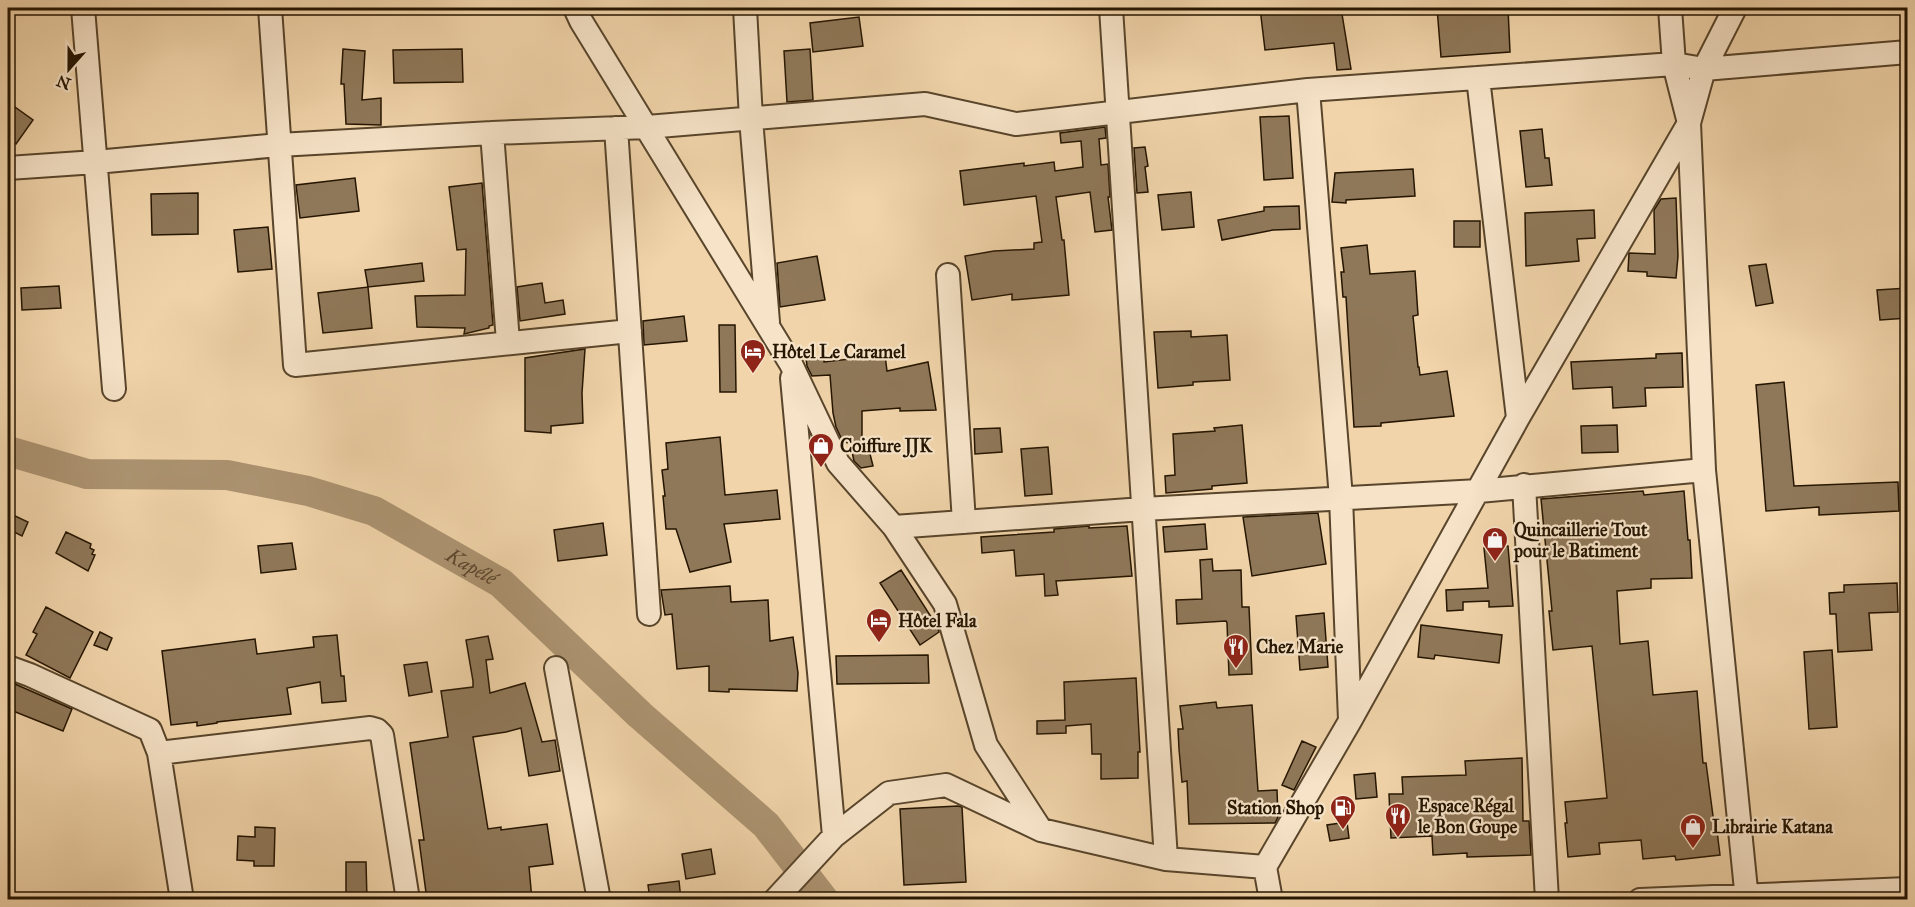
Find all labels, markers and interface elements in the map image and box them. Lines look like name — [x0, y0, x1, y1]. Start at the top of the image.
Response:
north arrow — [39, 39, 99, 99]
text: N — [54, 71, 74, 94]
hotel icon: Hôtel Le Caramel — [738, 337, 768, 375]
place label: Hôtel Le Caramel — [772, 341, 907, 363]
shop icon: Coiffure JJK — [806, 431, 836, 469]
place label: Coiffure JJK — [840, 435, 933, 458]
place label: Quincaillerie Tout pour le Batiment — [1513, 519, 1648, 563]
shop icon: Quincaillerie Tout pour le Batiment — [1480, 525, 1510, 563]
water label: Kapélé — [442, 542, 504, 592]
hotel icon: Hôtel Fala — [864, 606, 894, 644]
place label: Hôtel Fala — [898, 610, 977, 632]
restaurant icon: Chez Marie — [1221, 632, 1251, 670]
place label: Chez Marie — [1256, 636, 1344, 658]
fuel station icon: Station Shop — [1328, 793, 1358, 831]
place label: Espace Régal le Bon Goupe — [1417, 795, 1518, 839]
place label: Station Shop — [1227, 797, 1324, 820]
restaurant icon: Espace Régal le Bon Goupe — [1383, 801, 1413, 839]
shop icon: Librairie Katana — [1678, 812, 1708, 850]
place label: Librairie Katana — [1712, 816, 1833, 838]

